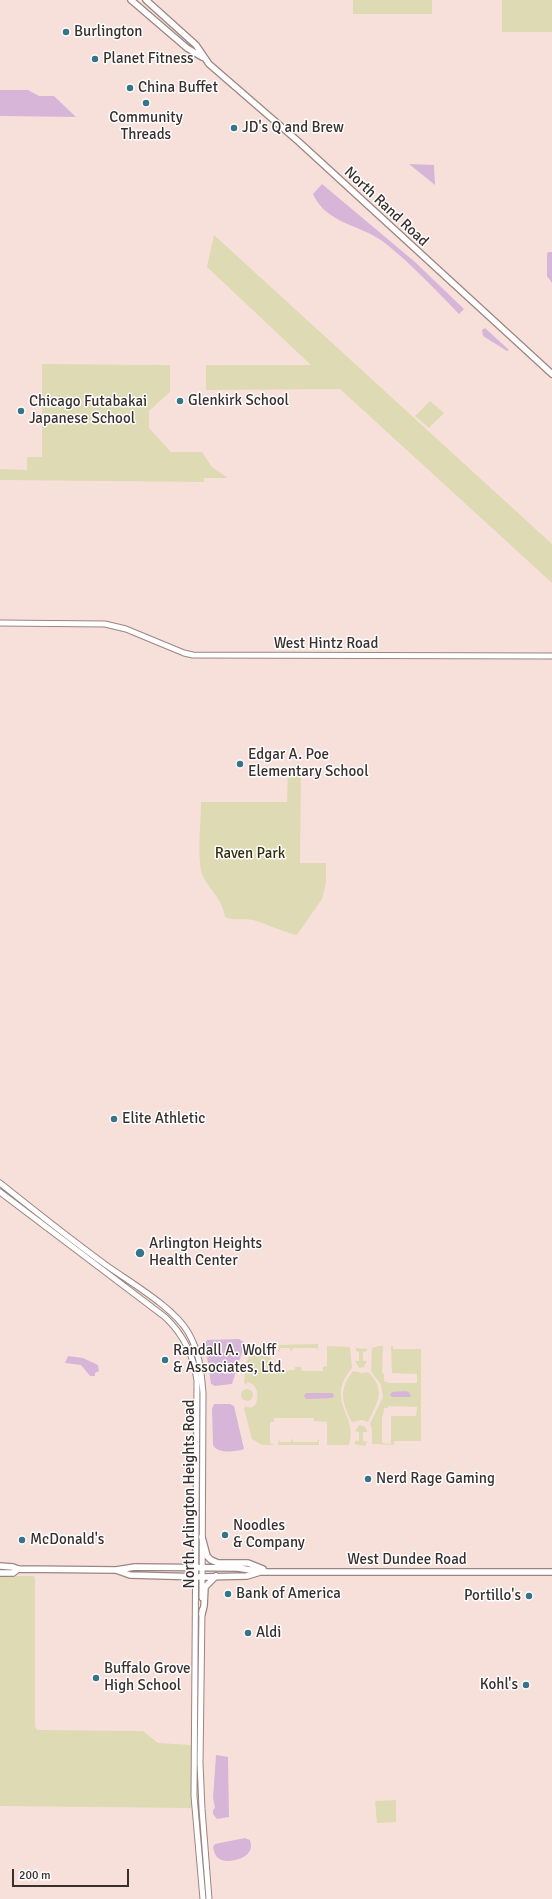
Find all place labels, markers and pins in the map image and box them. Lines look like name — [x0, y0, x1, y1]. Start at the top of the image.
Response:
place label: Burlington — [74, 23, 142, 41]
marker: Burlington — [61, 27, 71, 37]
place label: Planet Fitness — [103, 50, 194, 68]
marker: Planet Fitness — [90, 54, 100, 64]
place label: China Buffet — [138, 79, 218, 97]
marker: China Buffet — [125, 83, 135, 93]
marker: Community Threads — [141, 98, 151, 108]
place label: Community Threads — [109, 109, 183, 144]
place label: JD's Q and Brew — [242, 119, 344, 137]
marker: JD's Q and Brew — [229, 123, 239, 133]
place label: Glenkirk School — [188, 392, 289, 410]
place label: Chicago Futabakai Japanese School — [29, 393, 147, 428]
marker: Glenkirk School — [175, 396, 185, 406]
marker: Chicago Futabakai Japanese School — [16, 406, 26, 416]
place label: Edgar A. Poe Elementary School — [248, 746, 369, 781]
marker: Edgar A. Poe Elementary School — [235, 759, 245, 769]
place label: Elite Athletic — [122, 1110, 205, 1128]
marker: Elite Athletic — [109, 1114, 119, 1124]
place label: Arlington Heights Health Center — [149, 1235, 262, 1270]
marker: Arlington Heights Health Center — [134, 1247, 146, 1259]
place label: Randall A. Wolff & Associates, Ltd. — [173, 1342, 285, 1377]
marker: Randall A. Wolff & Associates, Ltd. — [160, 1355, 170, 1365]
place label: Nerd Rage Gaming — [376, 1470, 495, 1488]
marker: Nerd Rage Gaming — [363, 1474, 373, 1484]
place label: Noodles & Company — [233, 1517, 305, 1552]
marker: Noodles & Company — [220, 1530, 230, 1540]
place label: McDonald's — [30, 1531, 104, 1549]
marker: McDonald's — [17, 1535, 27, 1545]
place label: Bank of America — [236, 1585, 341, 1603]
place label: Portillo's — [464, 1587, 521, 1605]
marker: Bank of America — [223, 1589, 233, 1599]
marker: Portillo's — [524, 1591, 534, 1601]
place label: Aldi — [256, 1624, 281, 1642]
marker: Aldi — [243, 1628, 253, 1638]
place label: Buffalo Grove High School — [104, 1660, 191, 1695]
marker: Buffalo Grove High School — [91, 1673, 101, 1683]
place label: Kohl's — [480, 1676, 518, 1694]
marker: Kohl's — [521, 1680, 531, 1690]

